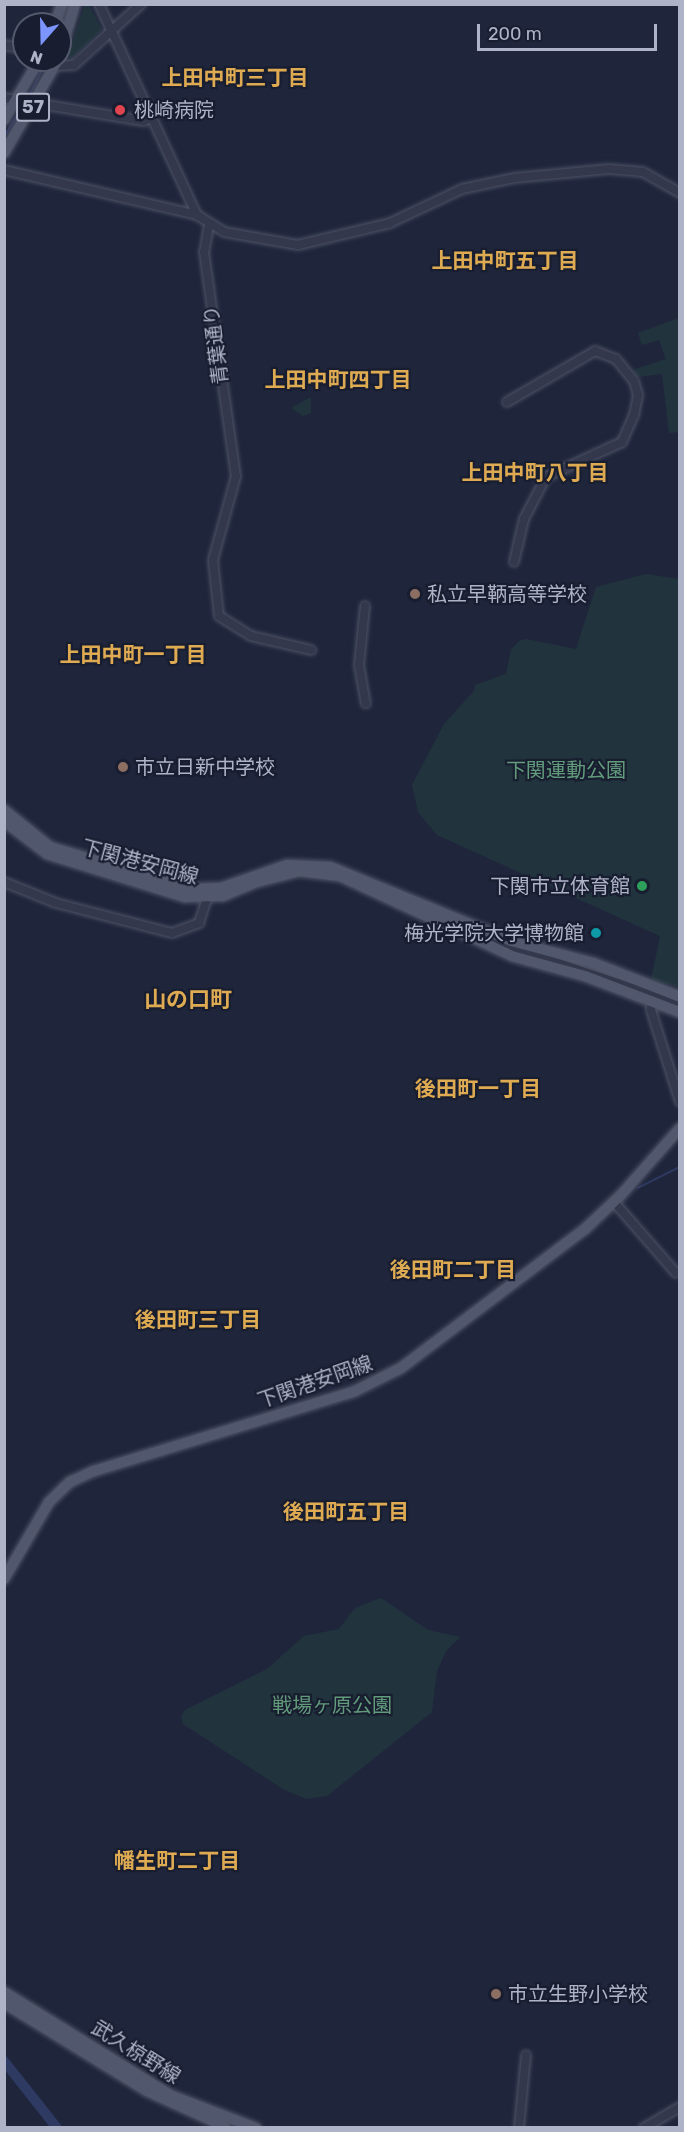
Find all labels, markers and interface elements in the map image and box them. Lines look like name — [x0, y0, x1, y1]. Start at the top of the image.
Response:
north arrow — [12, 12, 72, 72]
scale bar — [480, 12, 660, 50]
text: 200 m — [488, 23, 542, 45]
text: N — [28, 47, 45, 68]
district label: 上田中町三丁目 — [162, 65, 308, 91]
road number: 57 — [15, 92, 51, 122]
place label: 桃崎病院 — [134, 98, 214, 122]
marker: 桃崎病院 — [111, 101, 129, 119]
district label: 上田中町五丁目 — [432, 248, 578, 274]
street label: 青葉通り — [199, 304, 233, 386]
district label: 上田中町四丁目 — [265, 367, 411, 393]
district label: 上田中町八丁目 — [462, 460, 608, 486]
place label: 私立早鞆高等学校 — [427, 582, 587, 606]
marker: 私立早鞆高等学校 — [408, 587, 422, 601]
district label: 上田中町一丁目 — [60, 642, 206, 668]
place label: 市立日新中学校 — [135, 755, 275, 779]
park label: 下関運動公園 — [506, 758, 626, 782]
marker: 市立日新中学校 — [116, 760, 130, 774]
street label: 下関港安岡線 — [79, 835, 201, 889]
place label: 下関市立体育館 — [490, 874, 630, 898]
marker: 下関市立体育館 — [635, 879, 649, 893]
place label: 梅光学院大学博物館 — [404, 921, 584, 945]
marker: 梅光学院大学博物館 — [589, 926, 603, 940]
district label: 山の口町 — [144, 987, 232, 1013]
district label: 後田町一丁目 — [415, 1076, 541, 1102]
district label: 後田町二丁目 — [390, 1257, 516, 1283]
district label: 後田町三丁目 — [135, 1307, 261, 1333]
street label: 下関港安岡線 — [254, 1351, 376, 1413]
district label: 後田町五丁目 — [283, 1499, 409, 1525]
park label: 戦場ヶ原公園 — [272, 1693, 392, 1717]
district label: 幡生町二丁目 — [114, 1848, 240, 1874]
place label: 市立生野小学校 — [508, 1982, 648, 2006]
marker: 市立生野小学校 — [489, 1987, 503, 2001]
street label: 武久椋野線 — [87, 2015, 185, 2089]

